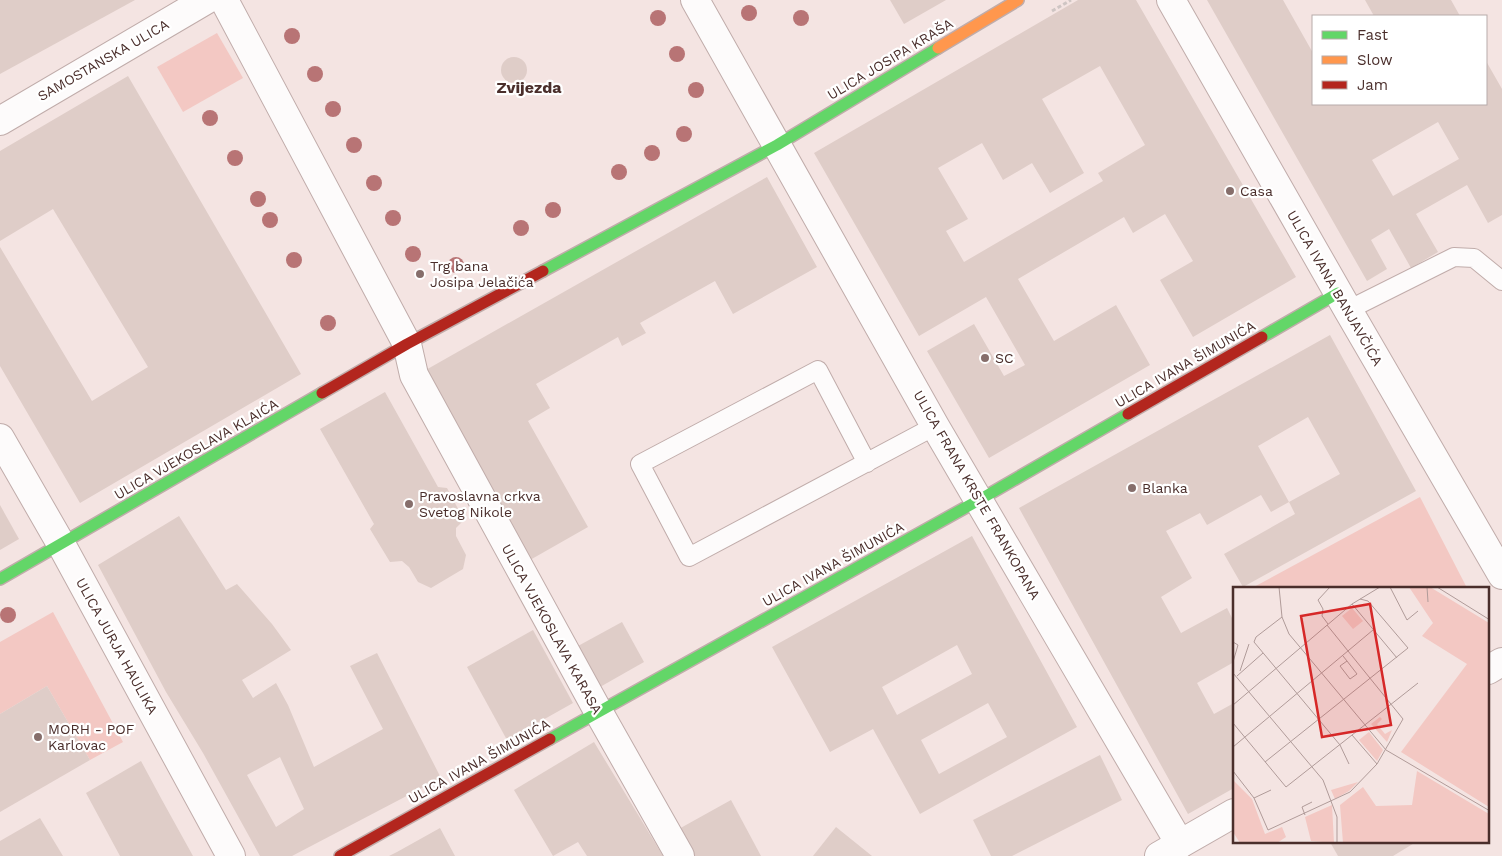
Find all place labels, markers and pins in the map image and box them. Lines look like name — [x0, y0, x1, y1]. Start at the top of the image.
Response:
place label: Casa — [1240, 183, 1273, 199]
marker: Casa — [1224, 185, 1236, 197]
place label: Trg bana Josipa Jelačića — [430, 258, 534, 290]
marker: Trg bana Josipa Jelačića — [414, 268, 426, 280]
place label: SC — [995, 350, 1014, 366]
marker: SC — [979, 352, 991, 364]
place label: Blanka — [1142, 480, 1188, 496]
marker: Blanka — [1126, 482, 1138, 494]
place label: Pravoslavna crkva Svetog Nikole — [419, 488, 541, 520]
marker: Pravoslavna crkva Svetog Nikole — [403, 498, 415, 510]
place label: MORH - POF Karlovac — [48, 721, 134, 753]
marker: MORH - POF Karlovac — [32, 731, 44, 743]

